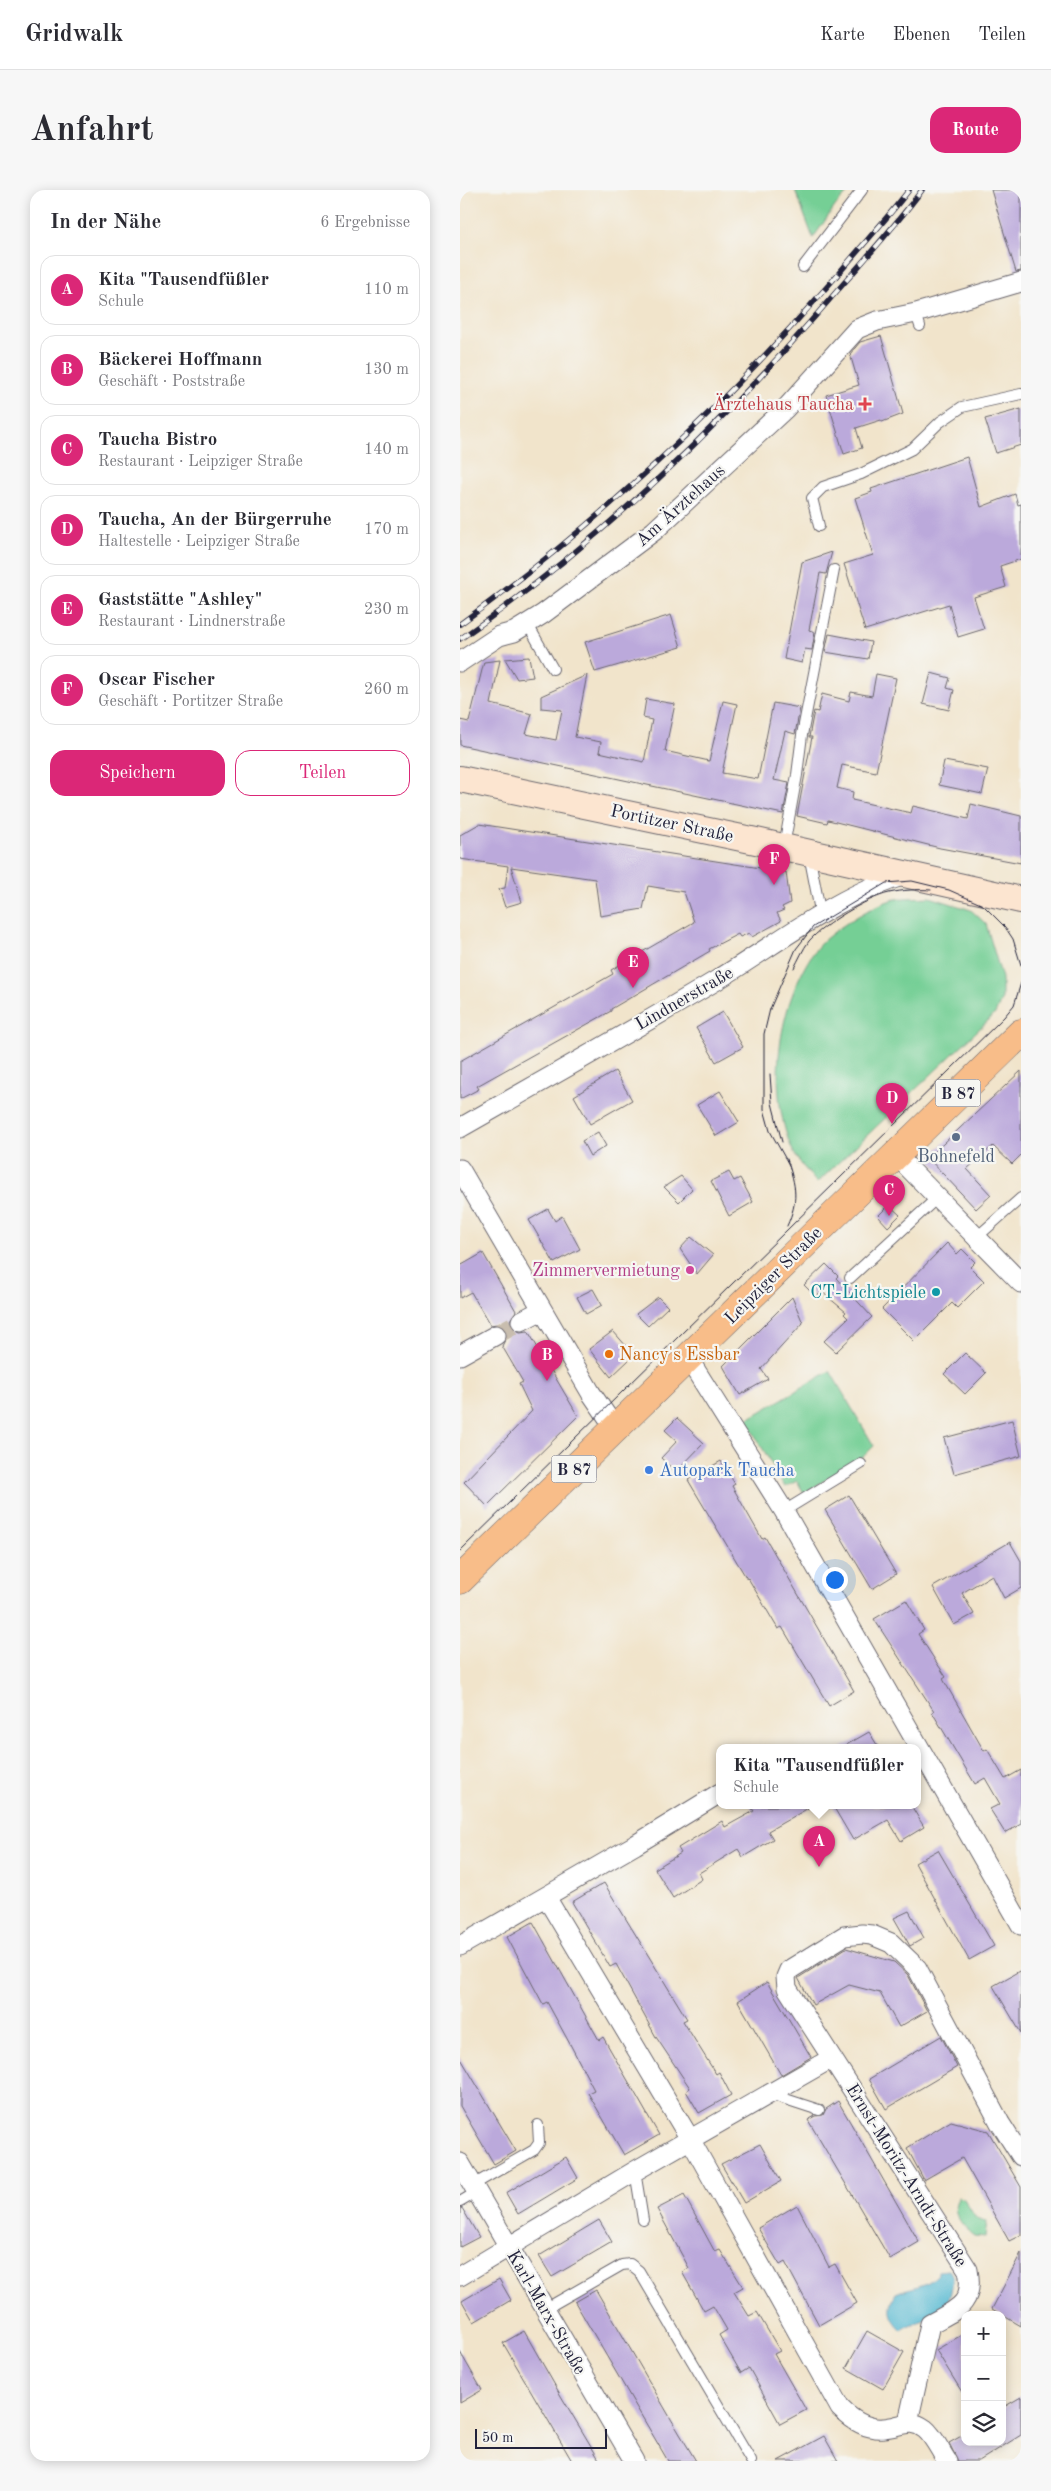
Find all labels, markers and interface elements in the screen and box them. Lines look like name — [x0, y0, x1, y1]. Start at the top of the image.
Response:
text: Gridwalk — [25, 23, 123, 47]
text: Karte — [820, 26, 865, 44]
text: Ebenen — [893, 26, 950, 44]
text: Teilen — [978, 26, 1026, 44]
button: Route — [930, 107, 1021, 153]
text: Anfahrt — [30, 113, 153, 148]
text: In der Nähe — [50, 212, 161, 233]
text: 6 Ergebnisse — [320, 215, 410, 231]
text: Kita "Tausendfüßler — [98, 271, 269, 290]
text: A — [61, 282, 73, 298]
text: 110 m — [364, 282, 409, 298]
text: Schule — [98, 294, 144, 310]
text: Bäckerei Hoffmann — [98, 351, 262, 370]
text: B — [61, 362, 73, 378]
text: 130 m — [364, 362, 409, 378]
text: Geschäft · Poststraße — [98, 374, 245, 390]
place label: Ärztehaus Taucha — [712, 393, 854, 414]
marker: Ärztehaus Taucha — [858, 397, 872, 411]
text: Taucha Bistro — [98, 431, 217, 450]
text: C — [62, 442, 72, 458]
text: 140 m — [364, 442, 409, 458]
text: Restaurant · Leipziger Straße — [98, 454, 303, 470]
street label: Am Ärztehaus — [631, 459, 729, 550]
text: Taucha, An der Bürgerruhe — [98, 511, 332, 530]
text: D — [61, 522, 73, 538]
text: 170 m — [364, 522, 409, 538]
text: Haltestelle · Leipziger Straße — [98, 534, 300, 550]
text: Gaststätte "Ashley" — [98, 591, 262, 610]
text: E — [61, 602, 73, 618]
text: 230 m — [364, 602, 409, 618]
text: Restaurant · Lindnerstraße — [98, 614, 285, 630]
text: Oscar Fischer — [98, 671, 215, 690]
text: F — [62, 682, 72, 698]
text: 260 m — [364, 682, 409, 698]
text: Geschäft · Portitzer Straße — [98, 694, 283, 710]
button: Speichern — [50, 750, 225, 796]
button: Teilen — [235, 750, 410, 796]
street label: Portitzer Straße — [609, 802, 735, 846]
pin: F — [758, 844, 790, 885]
pin: E — [617, 947, 649, 988]
street label: Lindnerstraße — [633, 964, 736, 1034]
road number: B 87 — [936, 1080, 980, 1106]
pin: D — [876, 1083, 908, 1124]
marker: Bohnefeld — [950, 1131, 962, 1143]
place label: Bohnefeld — [917, 1148, 995, 1166]
pin: C — [873, 1175, 905, 1216]
street label: Leipziger Straße — [722, 1224, 826, 1328]
place label: Zimmervermietung — [532, 1262, 680, 1280]
marker: Zimmervermietung — [684, 1264, 696, 1276]
place label: CT-Lichtspiele — [810, 1284, 926, 1302]
marker: CT-Lichtspiele — [930, 1286, 942, 1298]
pin: B — [531, 1340, 563, 1381]
place label: Nancy's Essbar — [619, 1346, 740, 1364]
marker: Nancy's Essbar — [603, 1348, 615, 1360]
road number: B 87 — [552, 1456, 596, 1482]
place label: Autopark Taucha — [659, 1462, 795, 1480]
marker: Autopark Taucha — [643, 1464, 655, 1476]
your location — [822, 1567, 848, 1593]
popup — [716, 1744, 921, 1809]
text: Kita "Tausendfüßler — [733, 1757, 904, 1776]
text: Schule — [733, 1780, 779, 1796]
pin: A — [803, 1826, 835, 1867]
street label: Ernst-Moritz-Arndt-Straße — [842, 2081, 970, 2270]
street label: Karl-Marx-Straße — [503, 2247, 589, 2378]
map controls — [961, 2311, 1006, 2446]
button: + — [961, 2311, 1006, 2356]
button: − — [961, 2356, 1006, 2401]
button: layers — [961, 2401, 1006, 2446]
scale bar — [475, 2426, 608, 2449]
text: 50 m — [482, 2431, 513, 2445]

